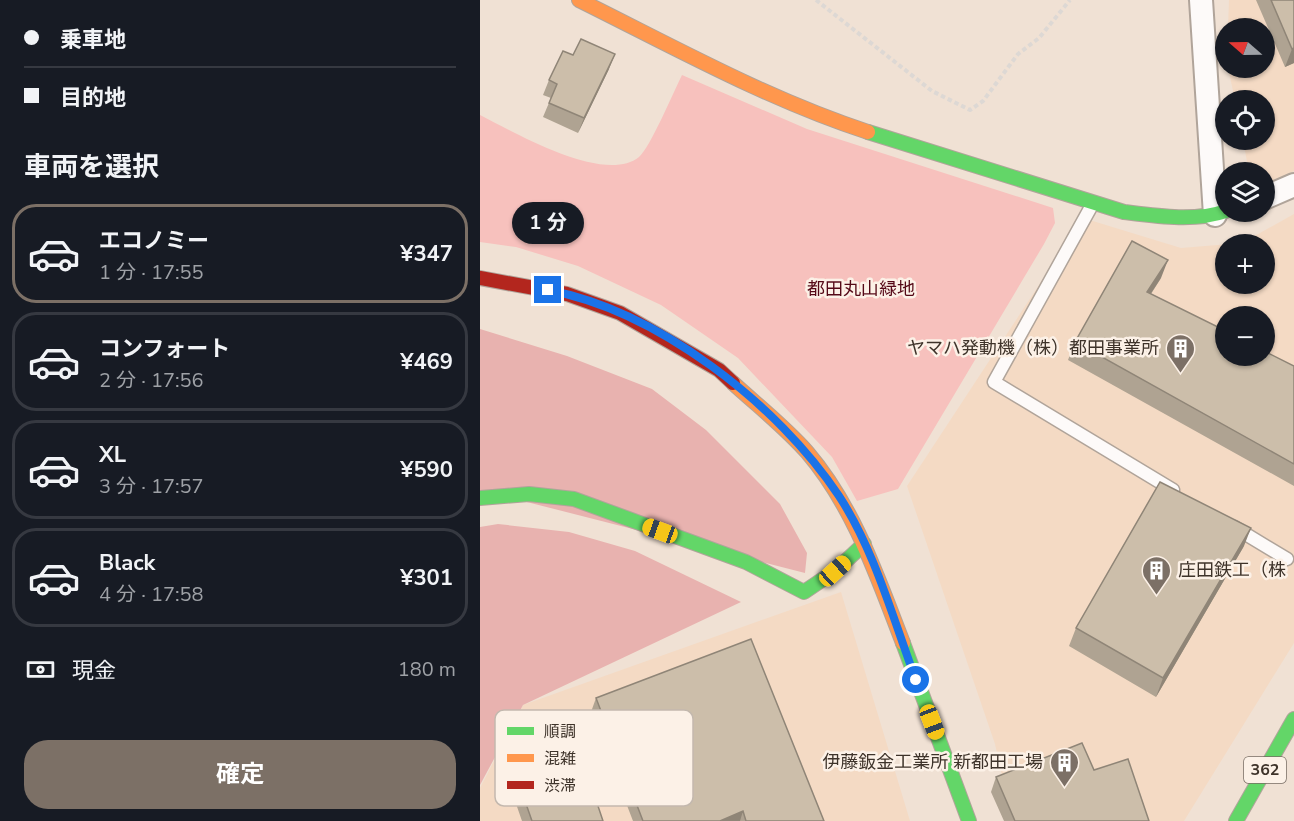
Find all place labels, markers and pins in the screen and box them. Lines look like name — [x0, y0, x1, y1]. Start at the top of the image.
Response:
building icon: ヤマハ発動機（株）都田事業所 — [1164, 332, 1196, 374]
place label: ヤマハ発動機（株）都田事業所 — [907, 336, 1159, 360]
building icon: 庄田鉄工（株 — [1141, 554, 1173, 596]
place label: 庄田鉄工（株 — [1178, 558, 1286, 582]
building icon: 伊藤鈑金工業所 新都田工場 — [1048, 746, 1080, 788]
place label: 伊藤鈑金工業所 新都田工場 — [822, 750, 1043, 774]

